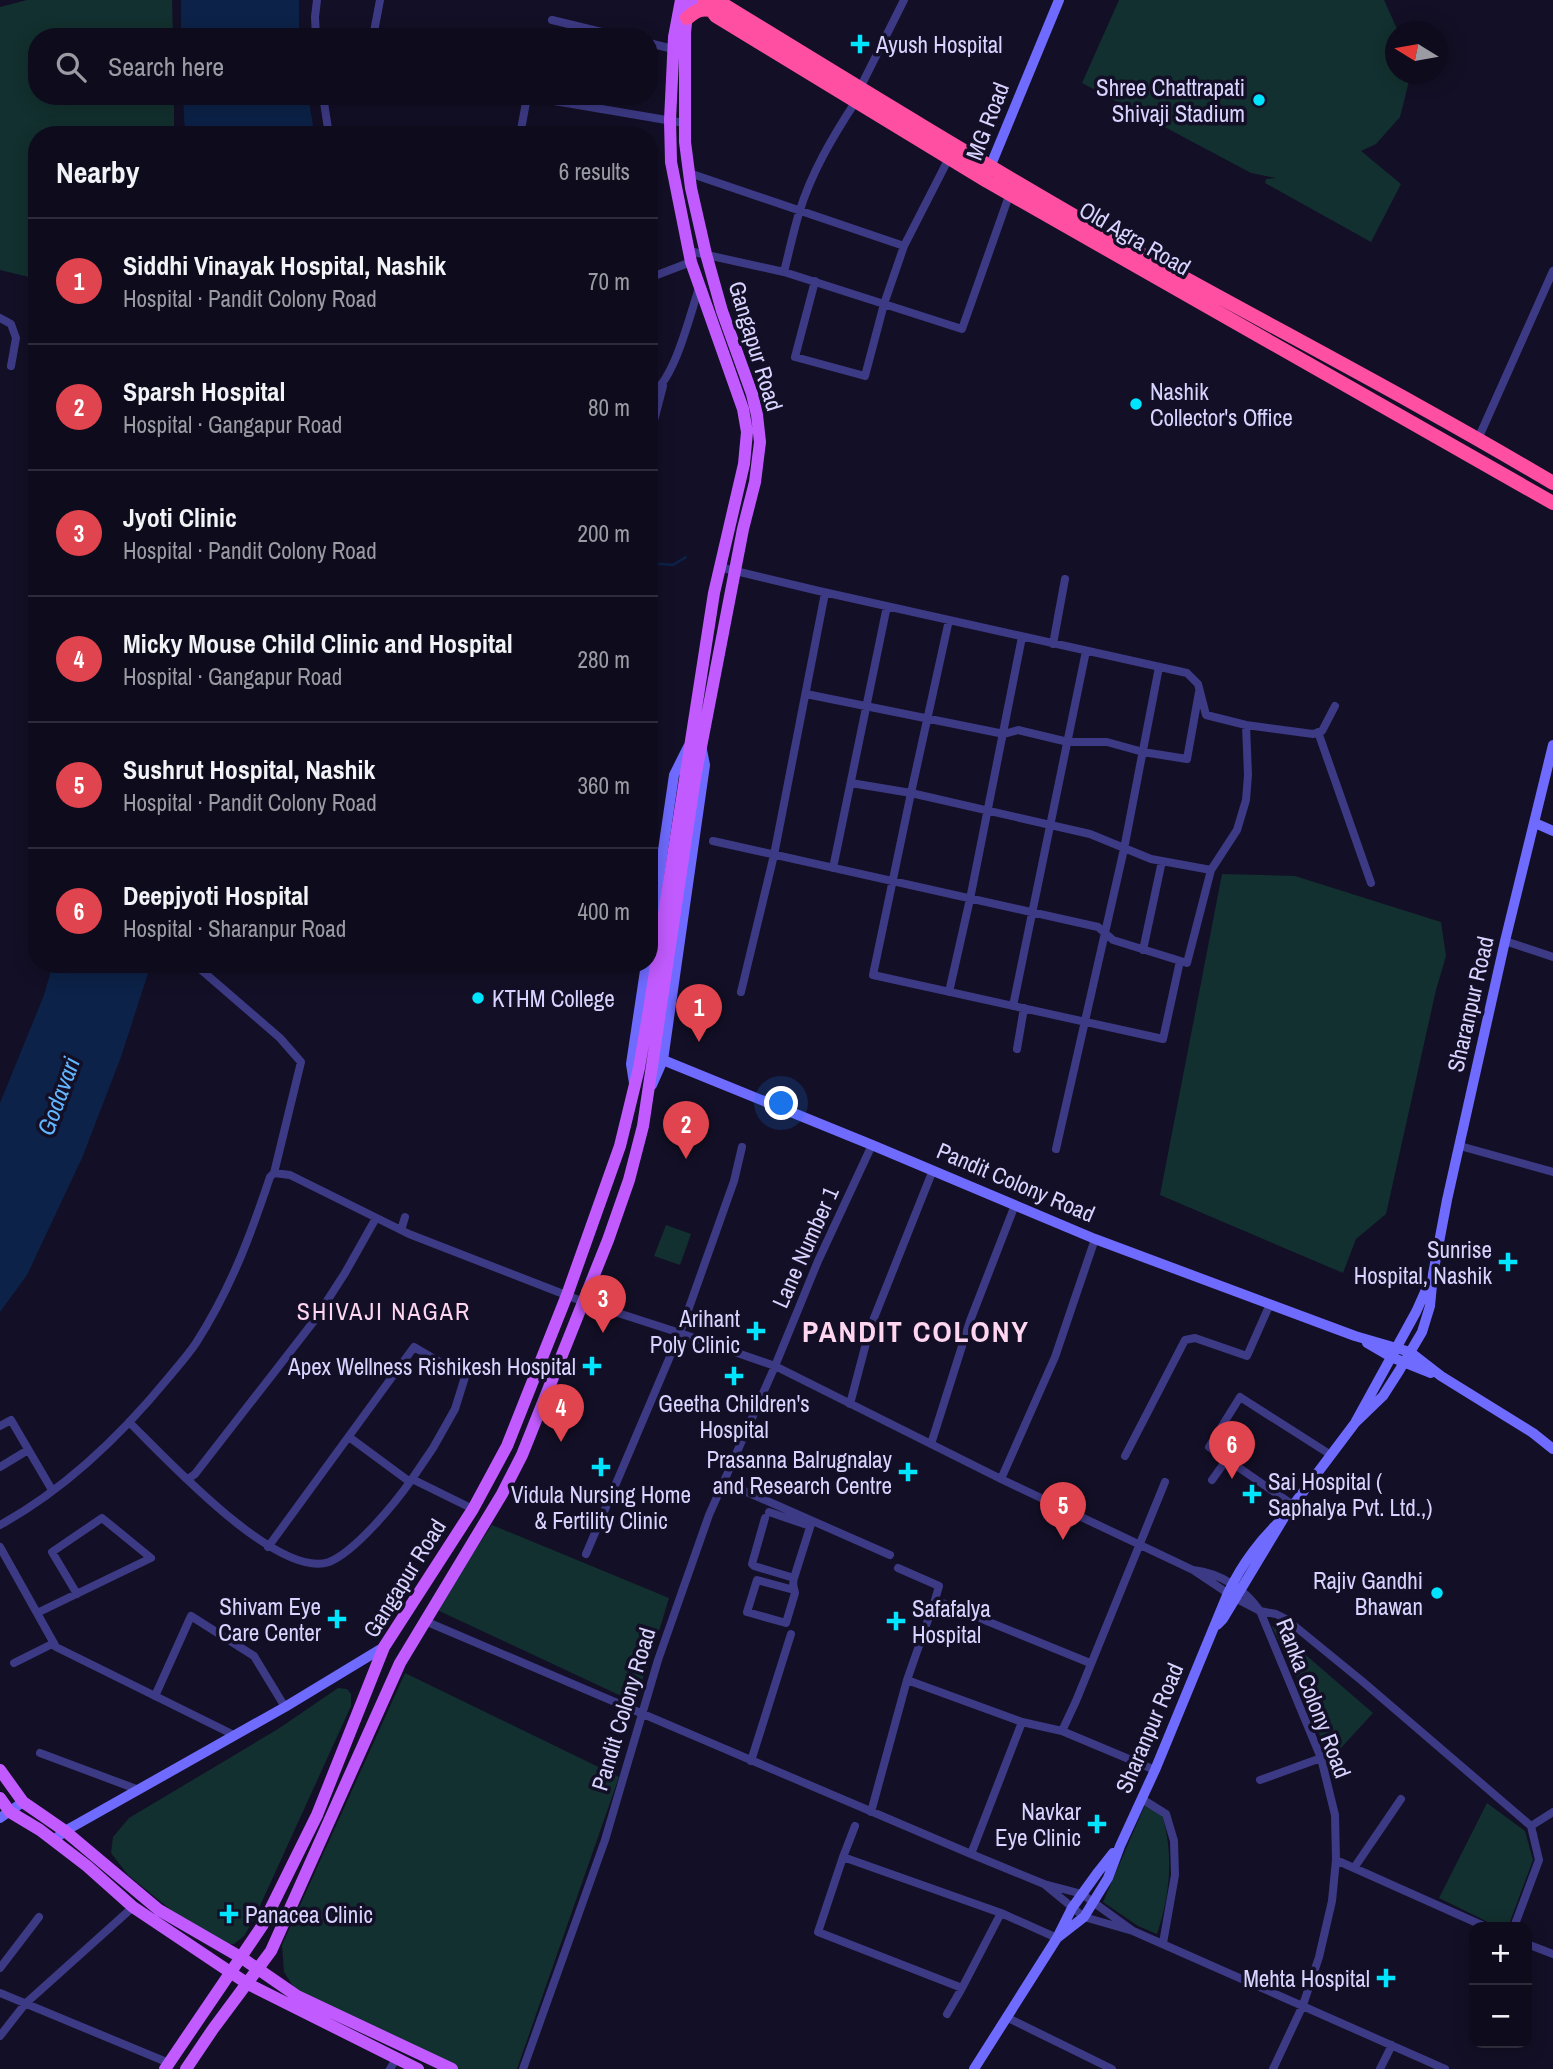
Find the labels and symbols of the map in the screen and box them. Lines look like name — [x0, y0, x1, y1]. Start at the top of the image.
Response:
north arrow — [1385, 21, 1448, 84]
place label: Ayush Hospital — [875, 29, 1003, 60]
marker: Ayush Hospital — [850, 34, 870, 54]
place label: Shree Chattrapati Shivaji Stadium — [1096, 72, 1245, 129]
street label: MG Road — [958, 78, 1016, 164]
marker: Shree Chattrapati Shivaji Stadium — [1251, 92, 1267, 108]
street label: Old Agra Road — [1074, 194, 1196, 282]
street label: Gangapur Road — [722, 277, 790, 415]
place label: Nashik Collector's Office — [1150, 376, 1293, 433]
marker: Nashik Collector's Office — [1128, 396, 1144, 412]
street label: Sharanpur Road — [1439, 933, 1501, 1075]
place label: KTHM College — [492, 983, 615, 1014]
pin: 1 — [676, 984, 722, 1042]
marker: KTHM College — [470, 990, 486, 1006]
water label: Godavari — [29, 1052, 87, 1140]
your location — [764, 1086, 798, 1120]
pin: 2 — [663, 1101, 709, 1159]
street label: Pandit Colony Road — [932, 1135, 1100, 1229]
street label: Lane Number 1 — [764, 1181, 846, 1313]
place label: Sunrise Hospital, Nashik — [1354, 1234, 1493, 1291]
marker: Sunrise Hospital, Nashik — [1498, 1252, 1518, 1272]
pin: 3 — [580, 1275, 626, 1333]
district label: SHIVAJI NAGAR — [297, 1295, 471, 1327]
place label: Arihant Poly Clinic — [650, 1303, 740, 1360]
district label: PANDIT COLONY — [802, 1311, 1030, 1351]
marker: Arihant Poly Clinic — [746, 1321, 766, 1341]
place label: Apex Wellness Rishikesh Hospital — [287, 1351, 576, 1382]
marker: Apex Wellness Rishikesh Hospital — [582, 1356, 602, 1376]
marker: Geetha Children's Hospital — [724, 1366, 744, 1386]
pin: 4 — [538, 1384, 584, 1442]
place label: Geetha Children's Hospital — [658, 1388, 810, 1445]
pin: 6 — [1209, 1421, 1255, 1479]
place label: Prasanna Balrugnalay and Research Centre — [706, 1444, 893, 1501]
marker: Vidula Nursing Home & Fertility Clinic — [591, 1457, 611, 1477]
marker: Prasanna Balrugnalay and Research Centre — [898, 1462, 918, 1482]
place label: Sai Hospital ( Saphalya Pvt. Ltd.,) — [1268, 1466, 1433, 1523]
place label: Vidula Nursing Home & Fertility Clinic — [511, 1479, 691, 1536]
pin: 5 — [1040, 1482, 1086, 1540]
marker: Sai Hospital ( Saphalya Pvt. Ltd.,) — [1242, 1484, 1262, 1504]
street label: Gangapur Road — [355, 1513, 453, 1643]
place label: Rajiv Gandhi Bhawan — [1313, 1565, 1423, 1622]
marker: Rajiv Gandhi Bhawan — [1429, 1585, 1445, 1601]
place label: Shivam Eye Care Center — [218, 1591, 322, 1648]
place label: Safafalya Hospital — [912, 1593, 991, 1650]
marker: Shivam Eye Care Center — [327, 1609, 347, 1629]
marker: Safafalya Hospital — [886, 1611, 906, 1631]
street label: Ranka Colony Road — [1269, 1614, 1359, 1782]
street label: Pandit Colony Road — [583, 1624, 663, 1794]
street label: Sharanpur Road — [1108, 1658, 1190, 1798]
place label: Navkar Eye Clinic — [995, 1796, 1082, 1853]
marker: Navkar Eye Clinic — [1087, 1814, 1107, 1834]
place label: Panacea Clinic — [245, 1899, 373, 1930]
marker: Panacea Clinic — [219, 1904, 239, 1924]
place label: Mehta Hospital — [1243, 1963, 1370, 1994]
marker: Mehta Hospital — [1376, 1968, 1396, 1988]

